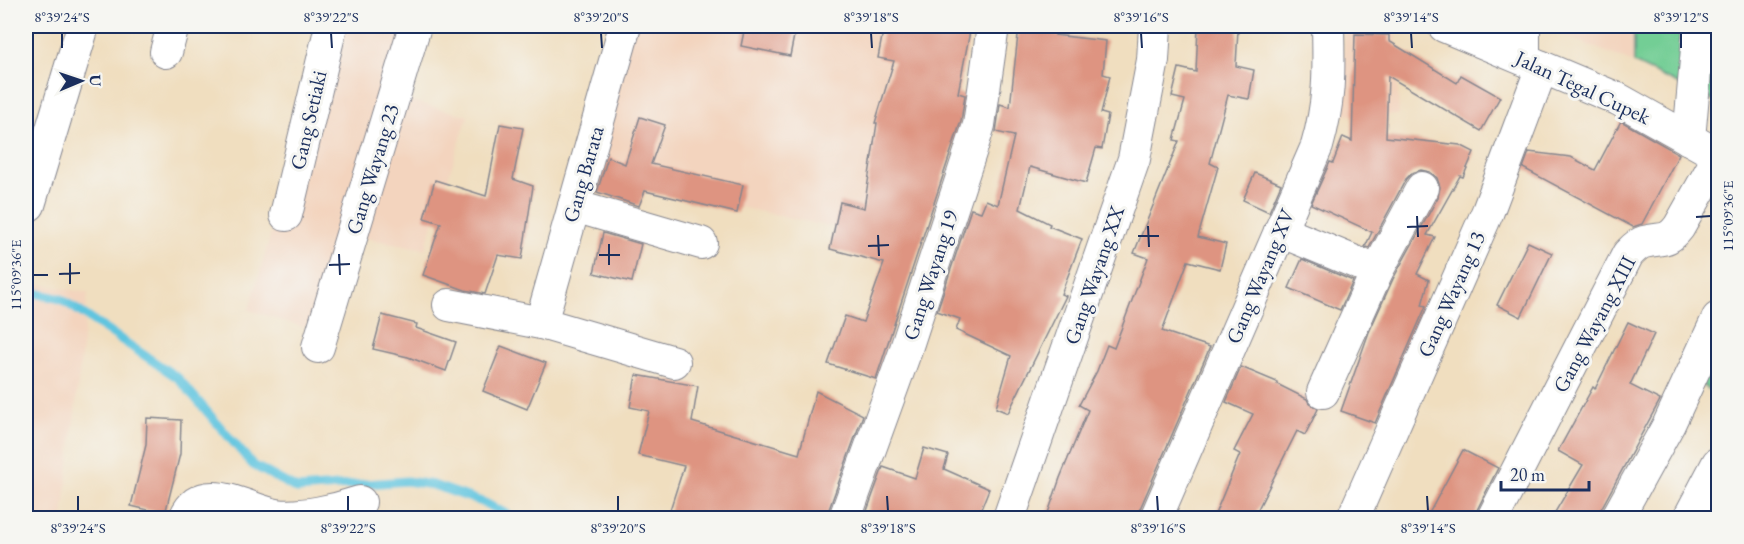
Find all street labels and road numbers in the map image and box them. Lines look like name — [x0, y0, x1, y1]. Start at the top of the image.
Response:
street label: Jalan Tegal Cupek — [1509, 43, 1656, 131]
street label: Gang Setiaki — [283, 68, 333, 172]
street label: Gang Wayang 23 — [339, 100, 405, 238]
street label: Gang Barata — [556, 122, 610, 225]
street label: Gang Wayang XX — [1058, 202, 1130, 348]
street label: Gang Wayang XV — [1219, 204, 1301, 348]
street label: Gang Wayang 19 — [896, 207, 964, 343]
street label: Gang Wayang 13 — [1411, 227, 1491, 361]
street label: Gang Wayang XIII — [1547, 251, 1641, 397]

